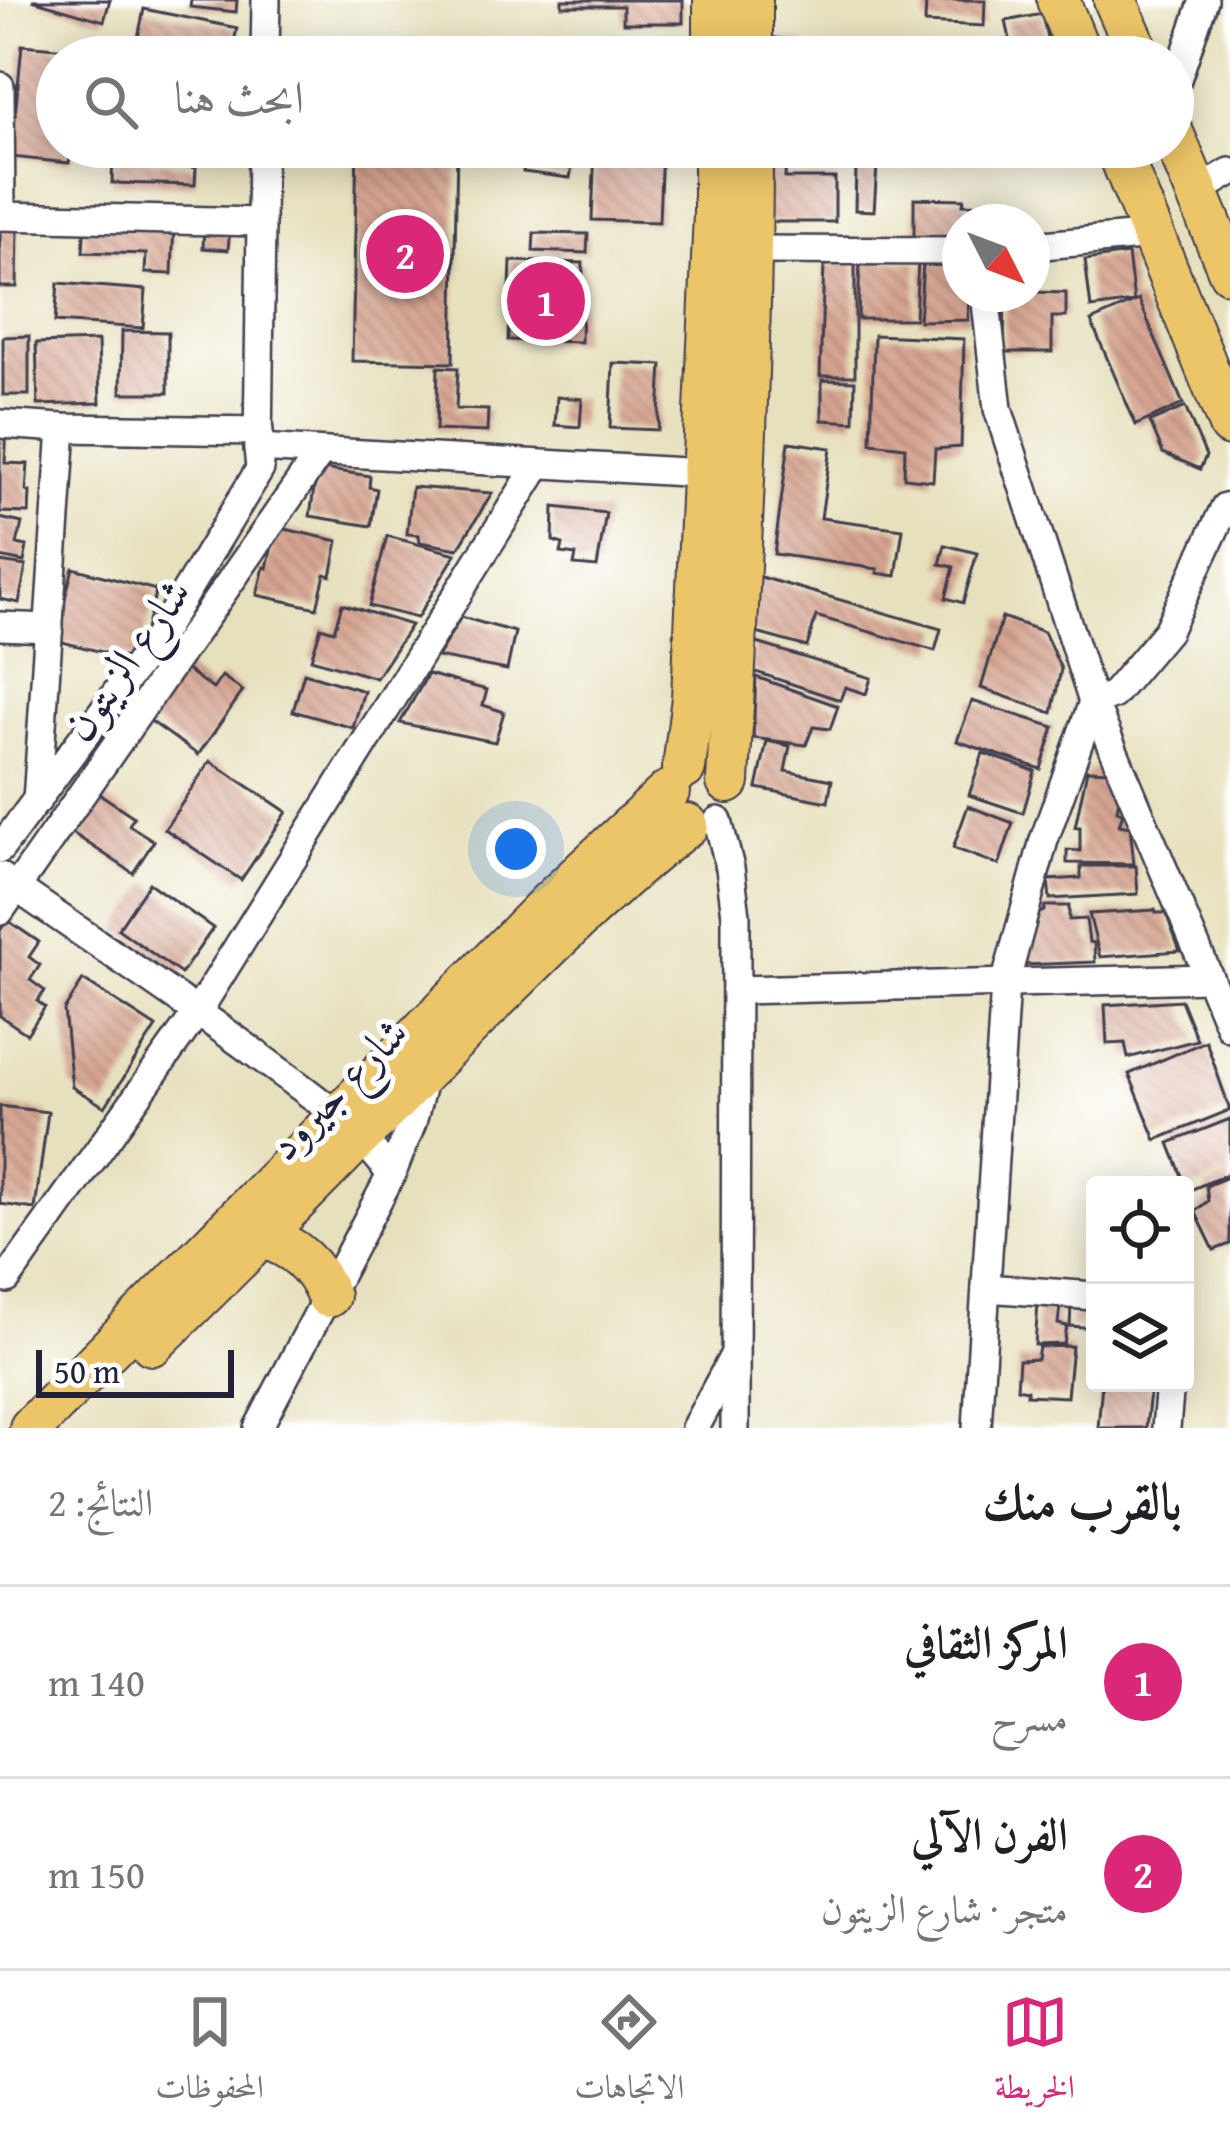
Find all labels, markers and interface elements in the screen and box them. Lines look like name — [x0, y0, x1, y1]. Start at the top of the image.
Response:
search box — [36, 36, 1194, 168]
text: ابحث هنا — [174, 64, 304, 129]
icon: search — [78, 69, 144, 135]
north arrow — [942, 204, 1050, 312]
pin: 2 — [366, 209, 444, 299]
pin: 1 — [507, 256, 585, 346]
street label: شارع الزيتون — [45, 564, 211, 757]
your location — [486, 819, 546, 879]
street label: شارع جيرود — [251, 1001, 426, 1179]
map controls — [1086, 1176, 1194, 1392]
button: locate — [1086, 1176, 1194, 1284]
button: layers — [1086, 1284, 1194, 1392]
scale bar — [36, 1344, 234, 1397]
text: 50 m — [54, 1347, 120, 1395]
text: بالقرب منك — [982, 1463, 1182, 1538]
text: النتائج: 2 — [48, 1473, 153, 1530]
text: المركز الثقافي — [904, 1609, 1068, 1674]
text: 140 m — [48, 1653, 145, 1710]
text: 1 — [1133, 1653, 1153, 1710]
text: مسرح — [991, 1688, 1068, 1745]
text: الفرن اﻵلي — [911, 1801, 1068, 1866]
text: 150 m — [48, 1845, 145, 1902]
text: 2 — [1133, 1845, 1153, 1902]
text: متجر · شارع الزيتون — [821, 1880, 1068, 1937]
tab: المحفوظات — [155, 1989, 264, 2119]
tab: الاتجاهات — [574, 1989, 684, 2119]
tab: الخريطة — [995, 1989, 1075, 2119]

